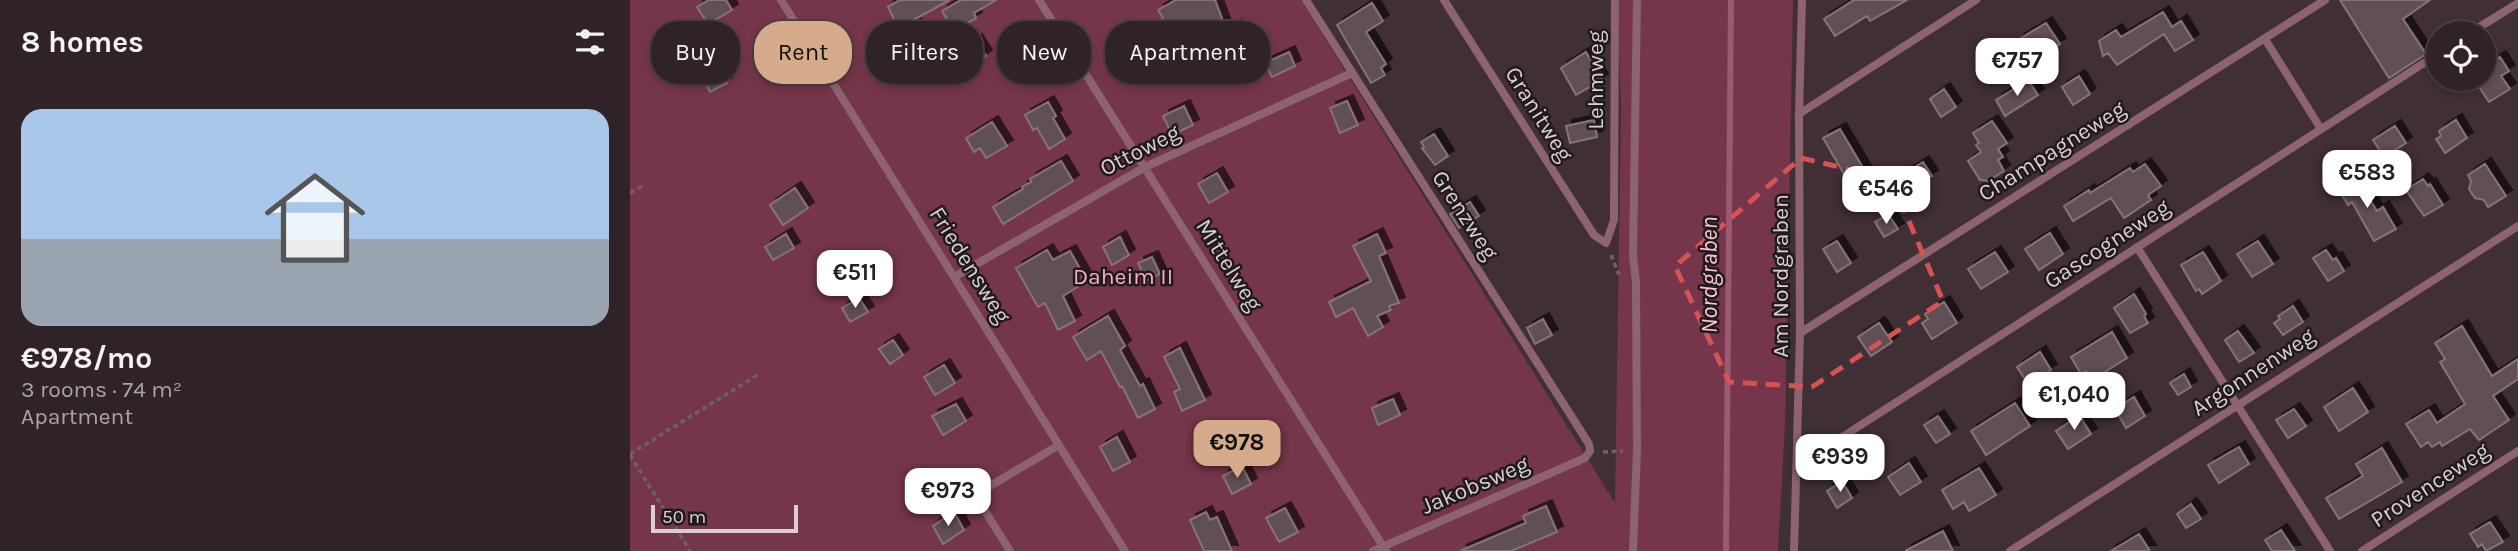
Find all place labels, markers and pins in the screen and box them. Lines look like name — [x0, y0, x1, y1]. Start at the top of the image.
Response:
pin: €757 — [1976, 38, 2058, 98]
pin: €583 — [2326, 150, 2408, 210]
pin: €546 — [1845, 166, 1927, 226]
pin: €511 — [814, 250, 896, 310]
pin: €1,040 — [2017, 372, 2131, 432]
pin: €978 — [1196, 420, 1278, 480]
pin: €939 — [1799, 434, 1881, 494]
pin: €973 — [907, 468, 989, 528]

